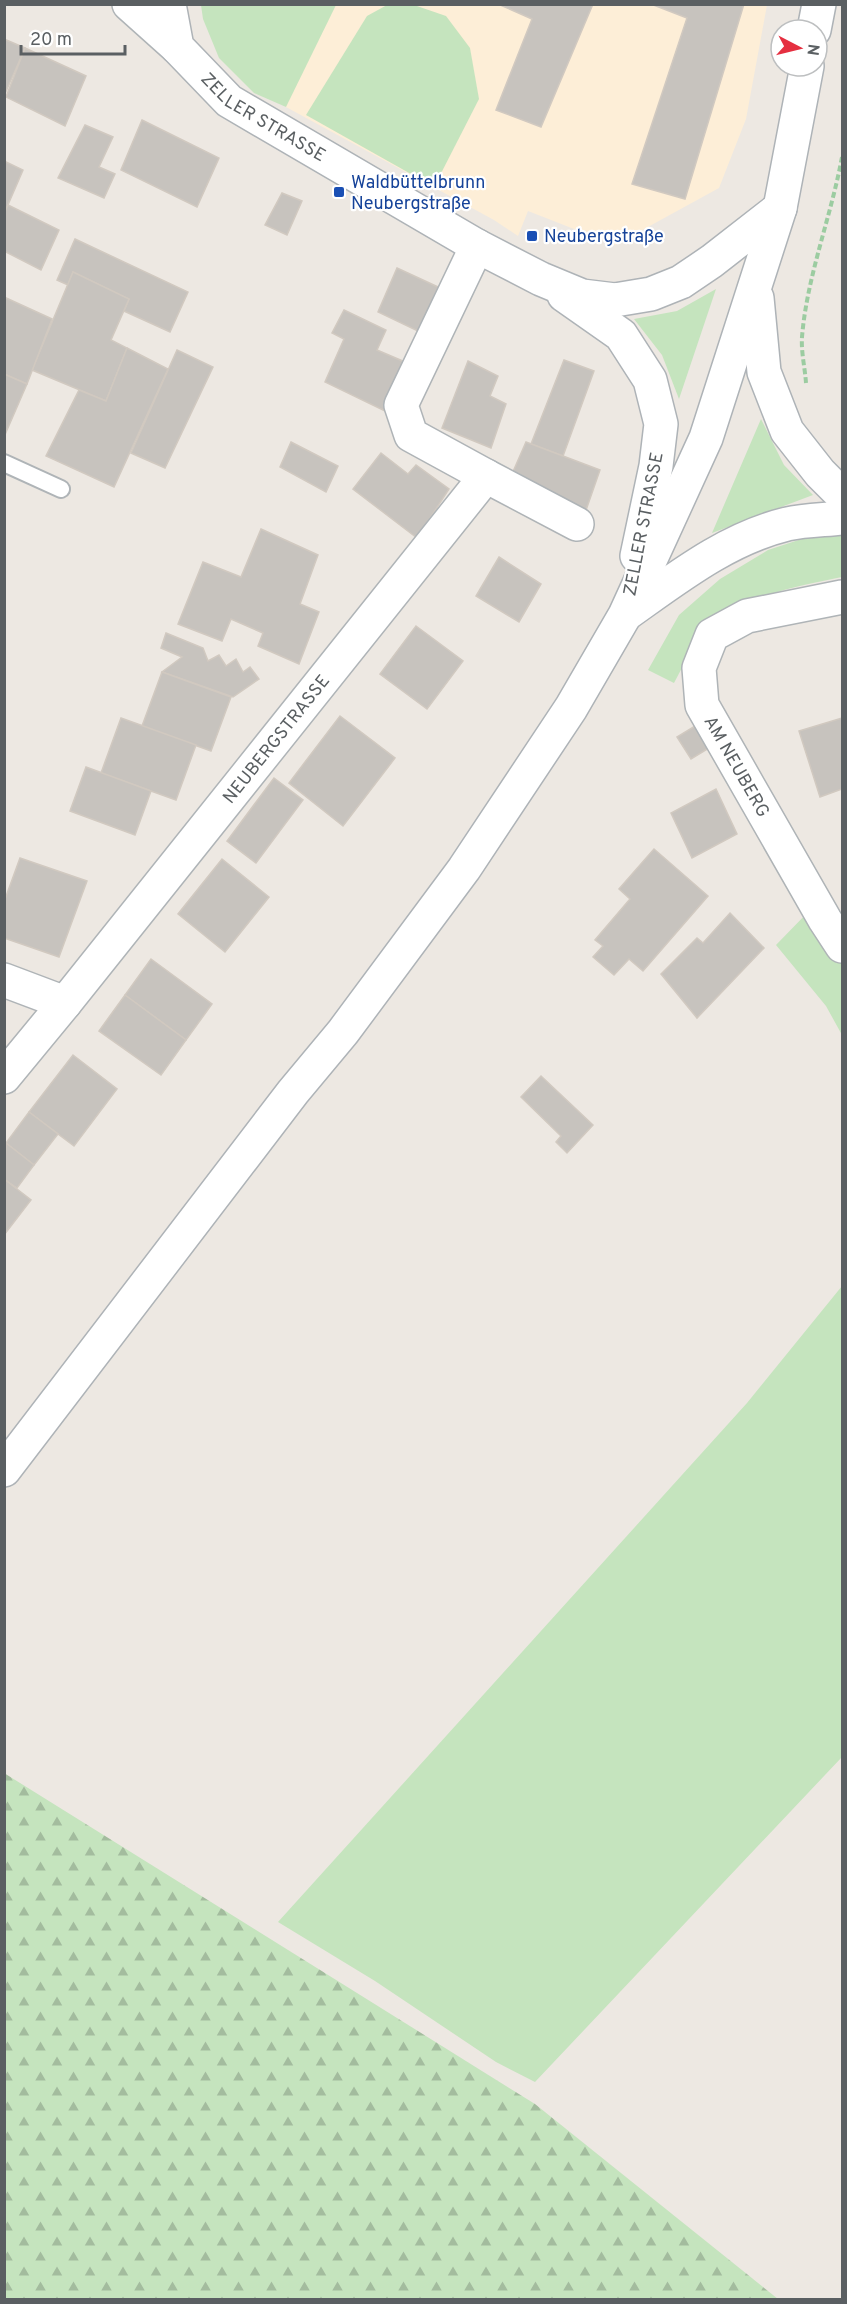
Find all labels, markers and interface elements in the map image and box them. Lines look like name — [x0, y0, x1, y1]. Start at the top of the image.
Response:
scale bar — [21, 18, 124, 56]
north arrow — [769, 18, 829, 78]
text: 20 m — [30, 29, 72, 52]
text: N — [801, 43, 823, 57]
street label: ZELLER STRASSE — [195, 68, 329, 168]
place label: Waldbüttelbrunn Neubergstraße — [351, 172, 485, 216]
marker: Waldbüttelbrunn Neubergstraße — [332, 185, 346, 199]
place label: Neubergstraße — [544, 226, 664, 249]
marker: Neubergstraße — [525, 229, 539, 243]
street label: ZELLER STRASSE — [619, 450, 670, 598]
street label: NEUBERGSTRASSE — [219, 671, 336, 809]
street label: AM NEUBERG — [698, 712, 774, 822]

